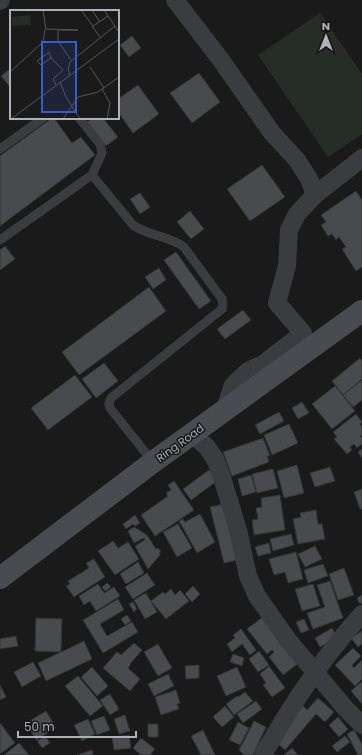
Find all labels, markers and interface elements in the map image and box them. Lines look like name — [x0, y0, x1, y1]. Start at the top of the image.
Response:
inset map — [10, 10, 119, 119]
north arrow — [306, 16, 346, 56]
text: N — [322, 18, 330, 34]
street label: Ring Road — [153, 420, 207, 466]
scale bar — [18, 713, 136, 739]
text: 50 m — [24, 718, 55, 735]

